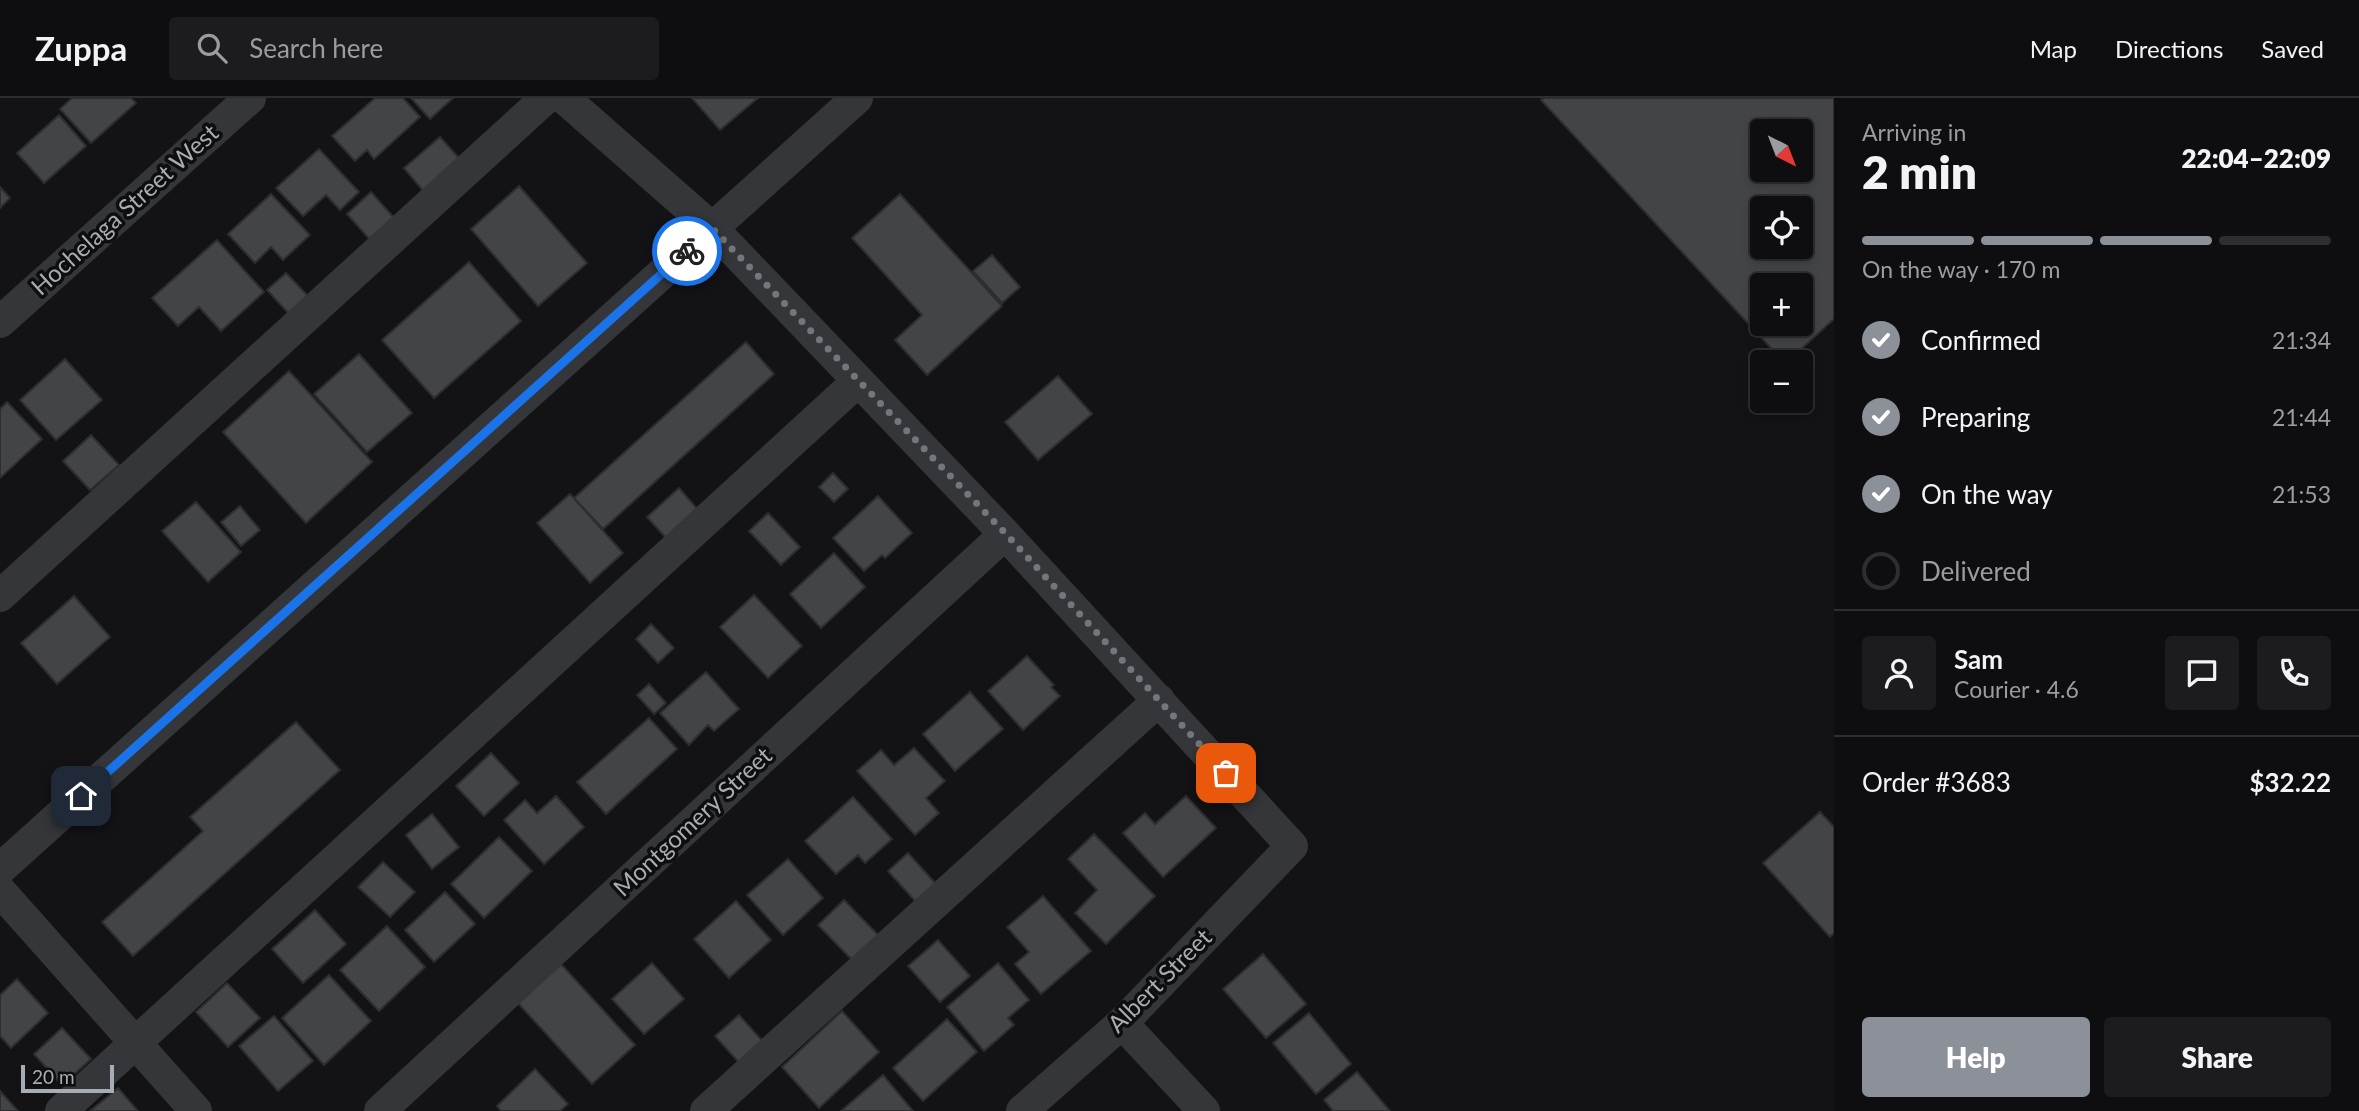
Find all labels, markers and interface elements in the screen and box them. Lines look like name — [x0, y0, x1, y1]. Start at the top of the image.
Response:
search box — [169, 17, 659, 80]
text: Zuppa — [35, 28, 127, 68]
icon: search — [193, 29, 231, 67]
text: Search here — [249, 32, 383, 64]
text: Map — [2030, 34, 2077, 63]
text: Directions — [2115, 34, 2223, 63]
text: Saved — [2261, 34, 2324, 63]
street label: Hochelaga Street West — [25, 117, 224, 300]
text: Arriving in — [1862, 118, 1966, 146]
north arrow — [1750, 119, 1813, 182]
map controls — [1750, 119, 1813, 413]
text: 22:04–22:09 — [2181, 142, 2331, 174]
text: 2 min — [1862, 144, 1977, 199]
button: locate — [1750, 196, 1813, 259]
courier — [652, 216, 722, 286]
icon: bike — [668, 232, 706, 270]
text: On the way · 170 m — [1862, 255, 2061, 283]
button: + — [1750, 273, 1813, 336]
icon: check — [1862, 321, 1900, 359]
text: Confirmed — [1921, 324, 2041, 356]
text: 21:34 — [2272, 326, 2331, 354]
button: − — [1750, 350, 1813, 413]
icon: check — [1862, 398, 1900, 436]
text: Preparing — [1921, 401, 2030, 433]
text: 21:44 — [2272, 403, 2331, 431]
icon: check — [1862, 475, 1900, 513]
text: On the way — [1921, 478, 2053, 510]
text: 21:53 — [2272, 480, 2331, 508]
text: Delivered — [1921, 555, 2031, 587]
button: person — [1862, 636, 1936, 710]
button: chat — [2165, 636, 2239, 710]
button: phone — [2257, 636, 2331, 710]
text: Sam — [1954, 643, 2003, 675]
text: Courier · 4.6 — [1954, 675, 2079, 703]
street label: Montgomery Street — [607, 740, 777, 902]
pin — [1196, 743, 1256, 803]
icon: bag — [1207, 754, 1245, 792]
pin — [51, 766, 111, 826]
text: Order #3683 — [1862, 766, 2011, 798]
text: $32.22 — [2249, 766, 2331, 798]
icon: home — [62, 777, 100, 815]
street label: Albert Street — [1101, 922, 1217, 1038]
button: Help — [1862, 1017, 2090, 1097]
button: Share — [2104, 1017, 2331, 1097]
scale bar — [21, 1062, 114, 1094]
text: 20 m — [32, 1065, 75, 1088]

